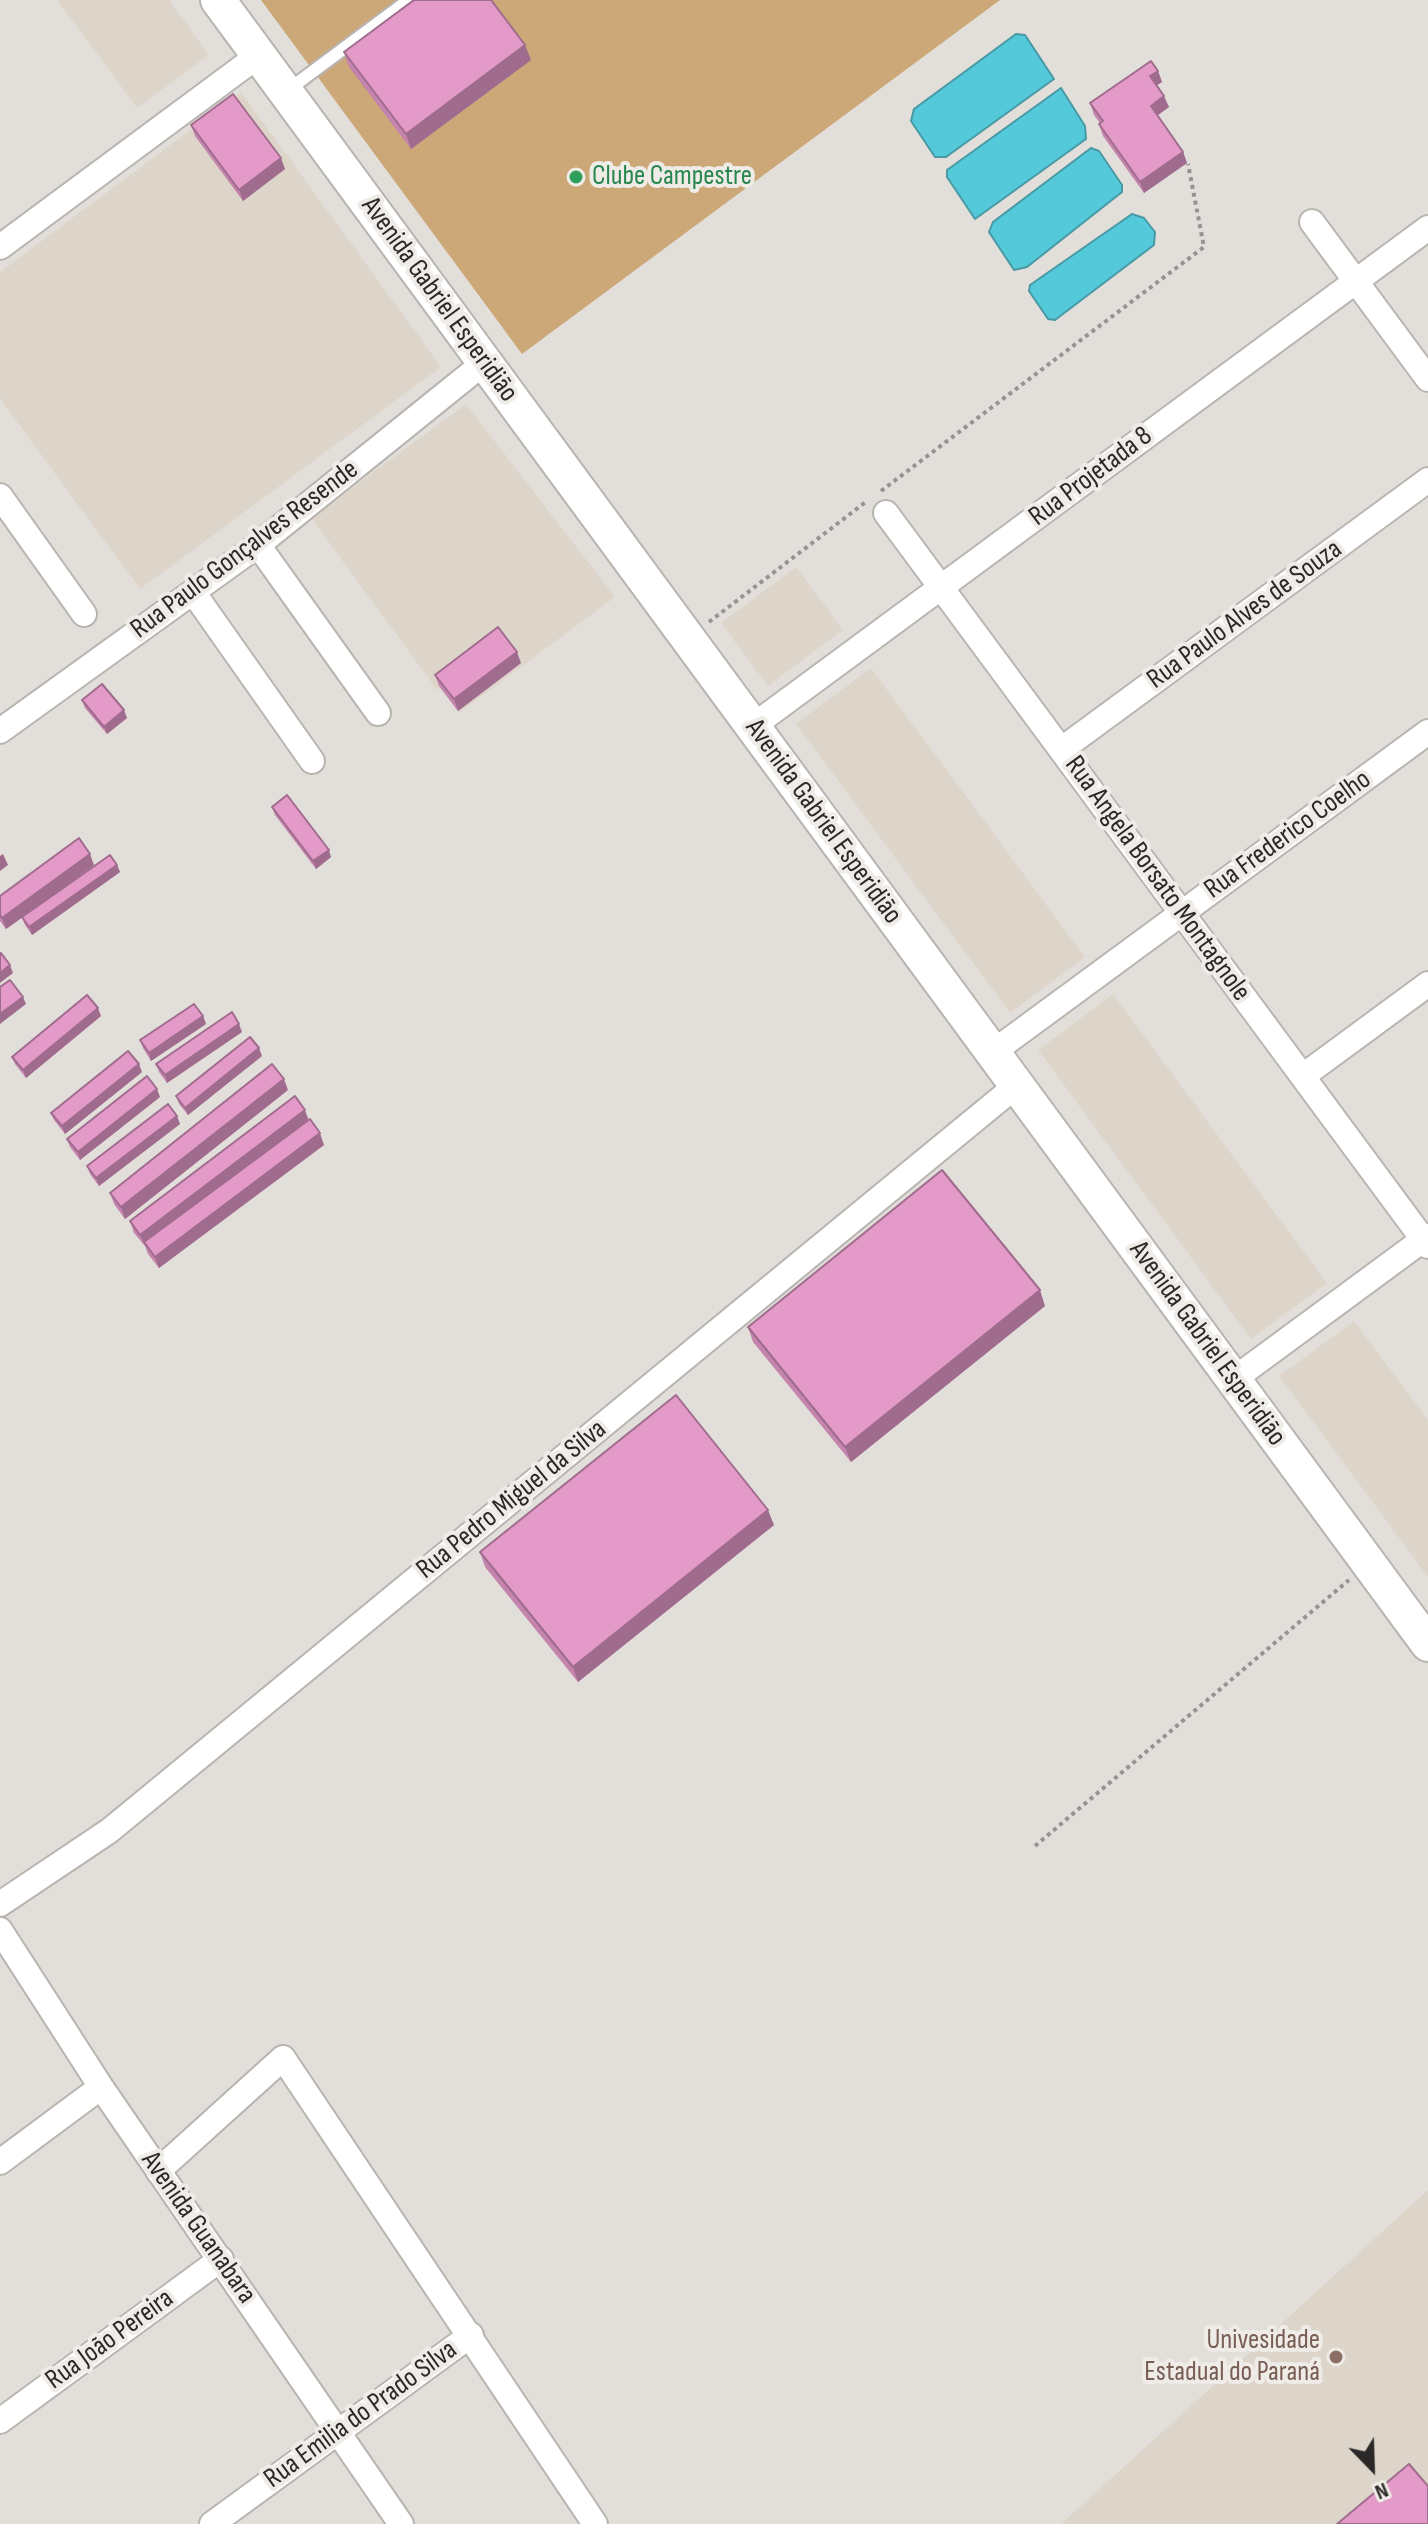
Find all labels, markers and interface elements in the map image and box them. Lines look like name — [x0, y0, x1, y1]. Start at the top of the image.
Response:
place label: Clube Campestre — [592, 160, 752, 194]
marker: Clube Campestre — [567, 168, 585, 186]
street label: Avenida Gabriel Esperidião — [353, 191, 525, 409]
street label: Rua Projetada 8 — [1023, 420, 1159, 534]
street label: Rua Paulo Gonçalves Resende — [125, 454, 365, 646]
street label: Rua Paulo Alves de Souza — [1141, 533, 1349, 697]
street label: Avenida Gabriel Esperidião — [737, 713, 909, 931]
street label: Rua Angela Borsato Montagnole — [1057, 750, 1257, 1008]
street label: Rua Frederico Coelho — [1198, 763, 1378, 907]
street label: Avenida Gabriel Esperidião — [1121, 1235, 1293, 1453]
street label: Rua Pedro Miguel da Silva — [410, 1413, 614, 1587]
street label: Avenida Guanabara — [133, 2146, 263, 2310]
street label: Rua João Pereira — [40, 2282, 180, 2398]
place label: Univesidade Estadual do Paraná — [1144, 2324, 1320, 2390]
street label: Rua Emilia do Prado Silva — [258, 2334, 464, 2496]
marker: Univesidade Estadual do Paraná — [1327, 2348, 1345, 2366]
north arrow — [1332, 2428, 1412, 2508]
text: N — [1371, 2476, 1392, 2505]

